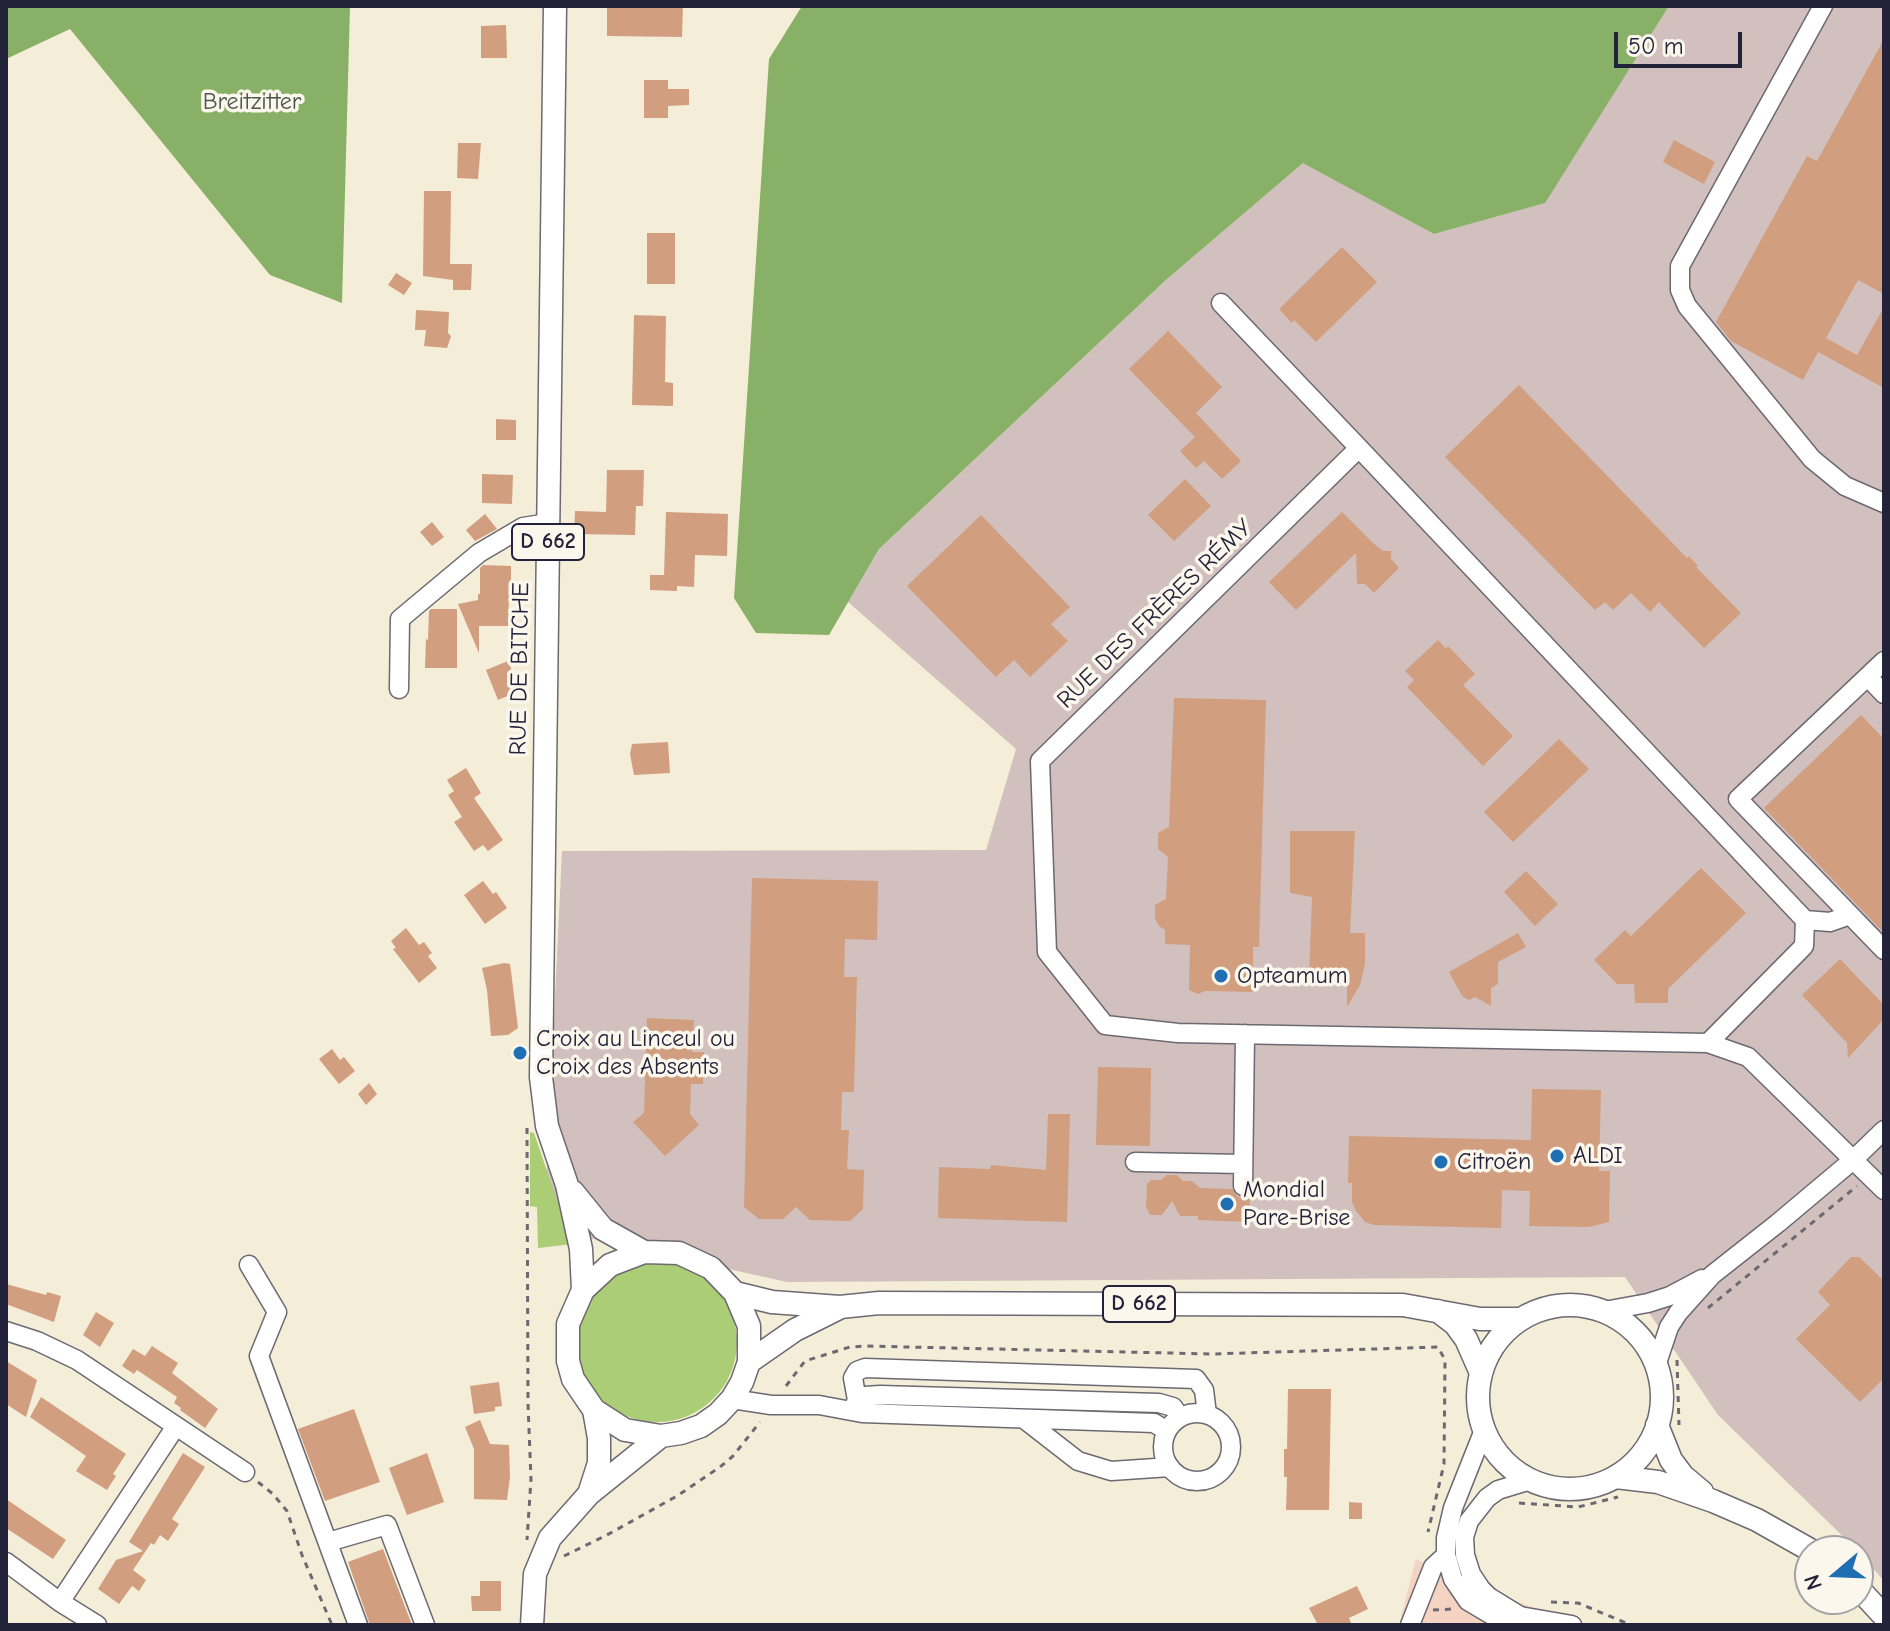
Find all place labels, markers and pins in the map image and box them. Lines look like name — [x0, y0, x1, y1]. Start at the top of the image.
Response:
place label: Opteamum — [1237, 962, 1347, 990]
marker: Opteamum — [1212, 967, 1230, 985]
place label: Croix au Linceul ou Croix des Absents — [536, 1025, 735, 1081]
marker: Croix au Linceul ou Croix des Absents — [511, 1044, 529, 1062]
place label: ALDI — [1573, 1142, 1623, 1170]
marker: ALDI — [1548, 1147, 1566, 1165]
place label: Citroën — [1457, 1148, 1531, 1176]
marker: Citroën — [1432, 1153, 1450, 1171]
place label: Mondial Pare-Brise — [1243, 1176, 1350, 1232]
marker: Mondial Pare-Brise — [1218, 1195, 1236, 1213]

